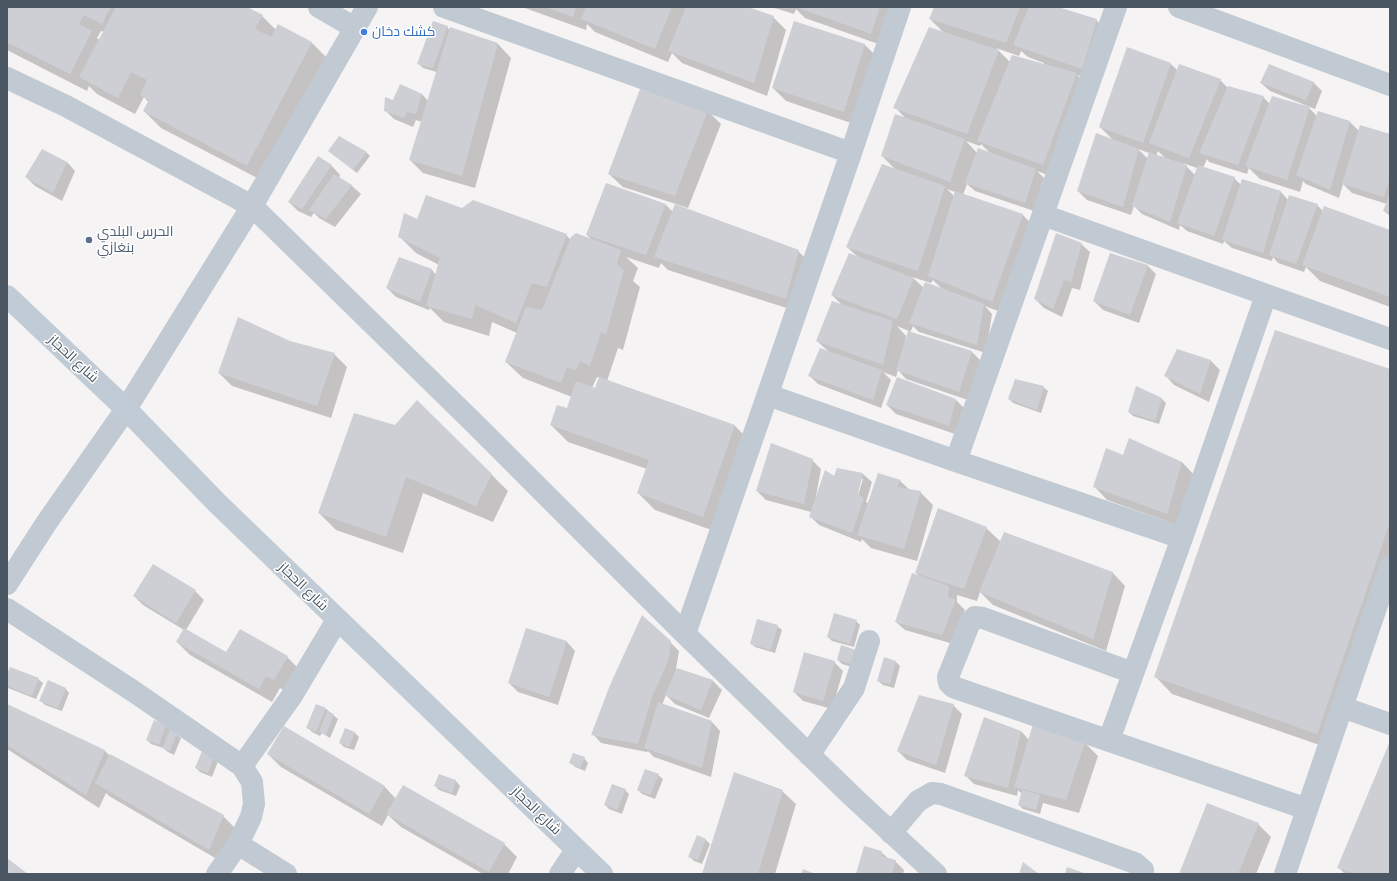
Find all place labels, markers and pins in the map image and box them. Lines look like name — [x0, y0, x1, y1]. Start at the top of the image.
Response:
place label: كشك دخان — [372, 24, 435, 40]
marker: كشك دخان — [359, 27, 369, 37]
place label: الحرس البلدي بنغازي — [97, 224, 173, 256]
marker: الحرس البلدي بنغازي — [84, 235, 94, 245]

